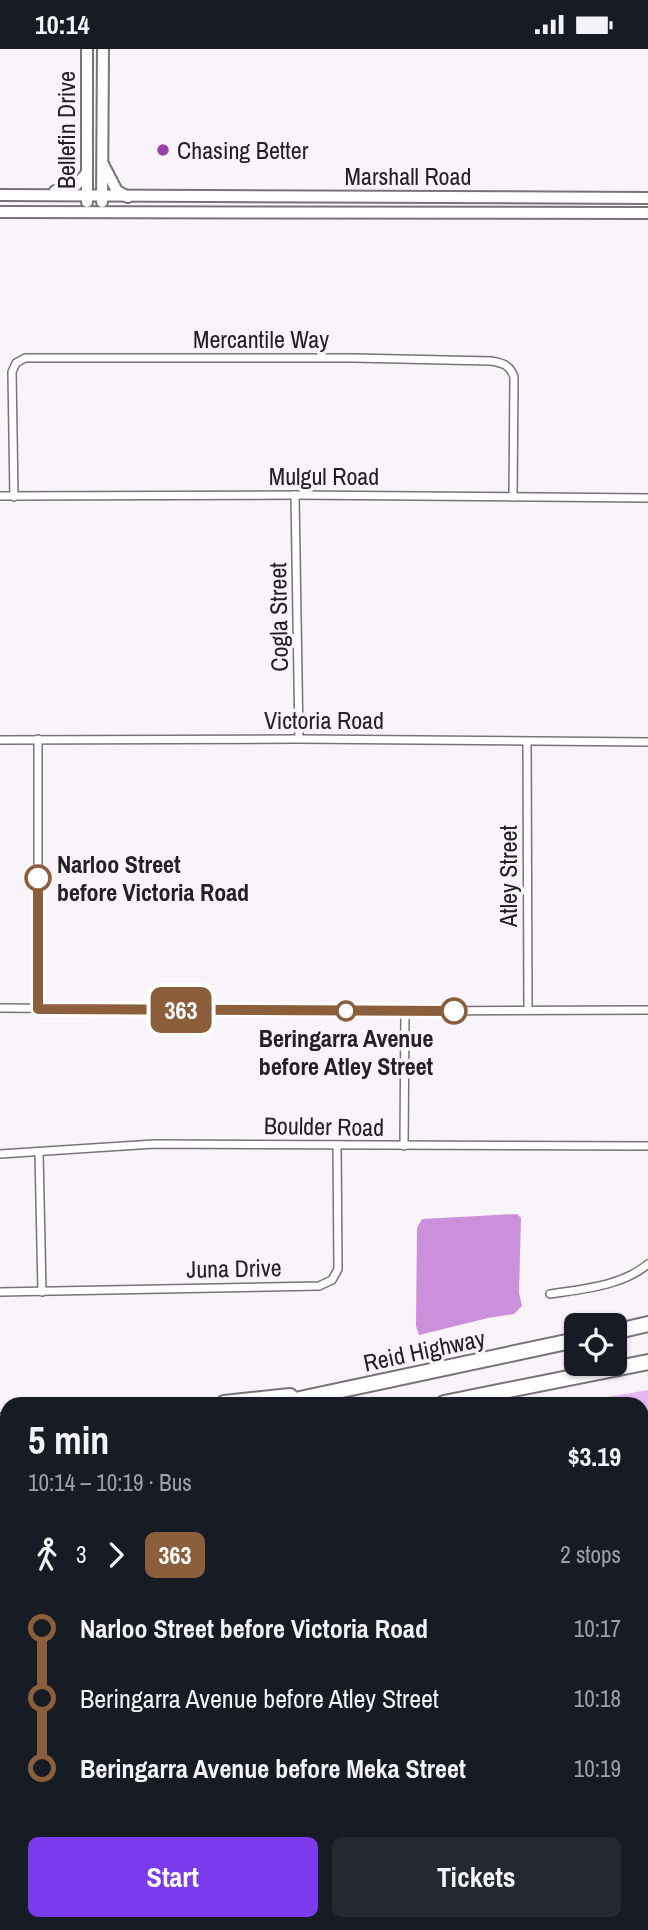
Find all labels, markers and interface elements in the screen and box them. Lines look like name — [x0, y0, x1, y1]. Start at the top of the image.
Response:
text: 10:14 — [35, 7, 90, 42]
street label: Bellefin Drive — [50, 71, 82, 189]
place label: Chasing Better — [177, 134, 309, 166]
marker: Chasing Better — [155, 142, 171, 158]
street label: Marshall Road — [345, 160, 471, 192]
street label: Mercantile Way — [193, 323, 329, 355]
street label: Mulgul Road — [269, 460, 379, 492]
street label: Cogla Street — [261, 562, 295, 672]
street label: Victoria Road — [264, 704, 384, 736]
street label: Atley Street — [492, 825, 524, 928]
place label: Narloo Street before Victoria Road — [57, 848, 249, 908]
marker: Narloo Street before Victoria Road — [25, 865, 51, 891]
line badge: 363 — [141, 987, 221, 1033]
text: 363 — [165, 994, 197, 1026]
unlabelled marker — [441, 998, 467, 1024]
marker: Beringarra Avenue before Atley Street — [336, 1001, 356, 1021]
place label: Beringarra Avenue before Atley Street — [259, 1022, 434, 1082]
street label: Boulder Road — [264, 1109, 384, 1143]
street label: Juna Drive — [186, 1251, 282, 1285]
map controls — [564, 1313, 627, 1376]
button: locate — [564, 1313, 627, 1376]
street label: Reid Highway — [360, 1321, 488, 1379]
text: 5 min — [28, 1415, 109, 1466]
text: $3.19 — [568, 1439, 621, 1474]
text: 10:14 – 10:19 · Bus — [28, 1467, 192, 1498]
icon: walk — [28, 1536, 66, 1574]
icon: forward — [97, 1536, 135, 1574]
text: 3 — [76, 1539, 87, 1570]
text: 363 — [159, 1539, 191, 1571]
text: 2 stops — [560, 1539, 621, 1570]
text: Narloo Street before Victoria Road — [80, 1611, 428, 1646]
text: 10:17 — [574, 1613, 621, 1644]
text: Beringarra Avenue before Atley Street — [80, 1681, 439, 1716]
text: 10:18 — [574, 1683, 621, 1714]
text: Beringarra Avenue before Meka Street — [80, 1751, 466, 1786]
text: 10:19 — [574, 1753, 621, 1784]
button: Start — [28, 1837, 318, 1917]
button: Tickets — [332, 1837, 621, 1917]

